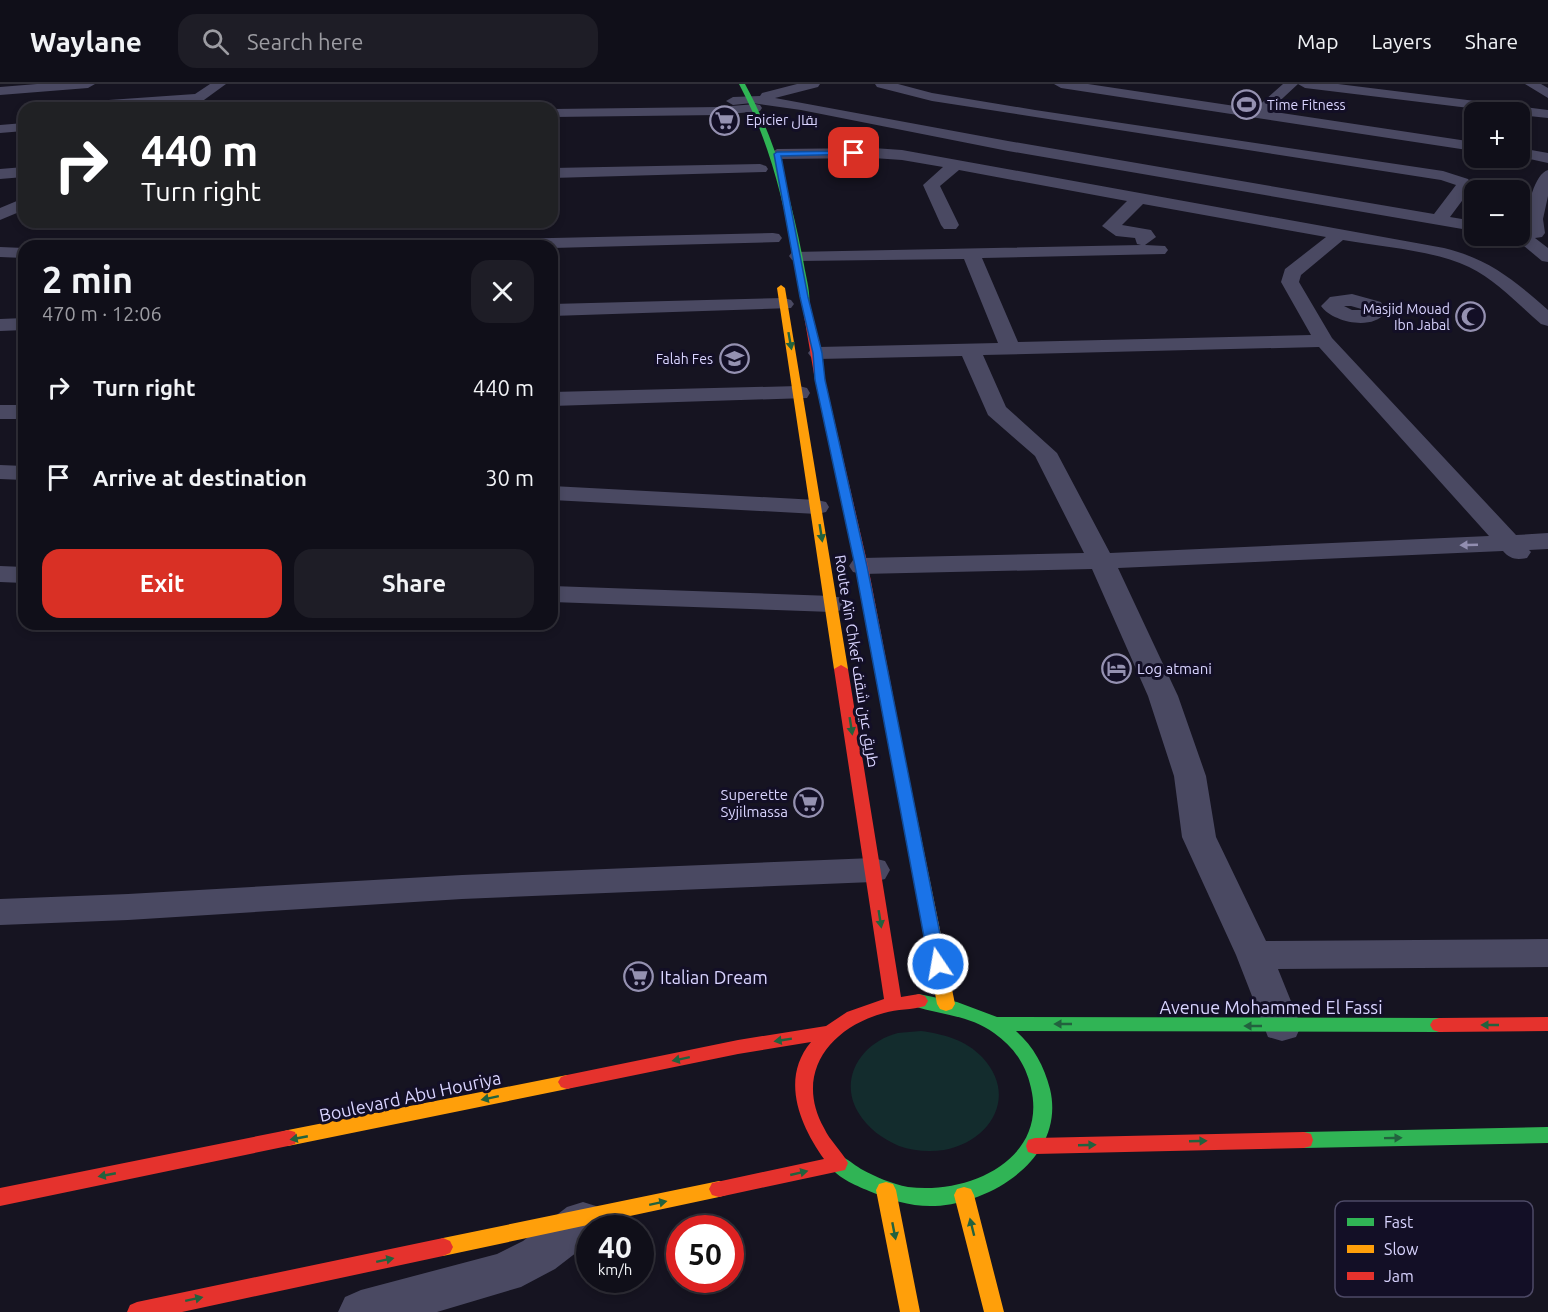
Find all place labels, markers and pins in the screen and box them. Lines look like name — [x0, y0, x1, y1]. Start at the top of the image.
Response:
sports icon: Time Fitness — [1230, 89, 1262, 121]
place label: Time Fitness — [1267, 97, 1346, 113]
supermarket icon: Epicier بقال — [709, 104, 741, 136]
place label: Epicier بقال — [746, 112, 818, 129]
pin — [828, 127, 879, 178]
place label: Masjid Mouad Ibn Jabal — [1363, 301, 1450, 333]
mosque icon: Masjid Mouad Ibn Jabal — [1455, 301, 1487, 333]
school or university icon: Falah Fes — [718, 343, 750, 375]
place label: Falah Fes — [656, 351, 713, 367]
hotel icon: Log atmani — [1100, 652, 1132, 684]
place label: Log atmani — [1137, 660, 1212, 677]
place label: Superette Syjilmassa — [720, 786, 788, 820]
supermarket icon: Superette Syjilmassa — [793, 787, 825, 819]
supermarket icon: Italian Dream — [623, 961, 655, 993]
place label: Italian Dream — [660, 967, 768, 987]

